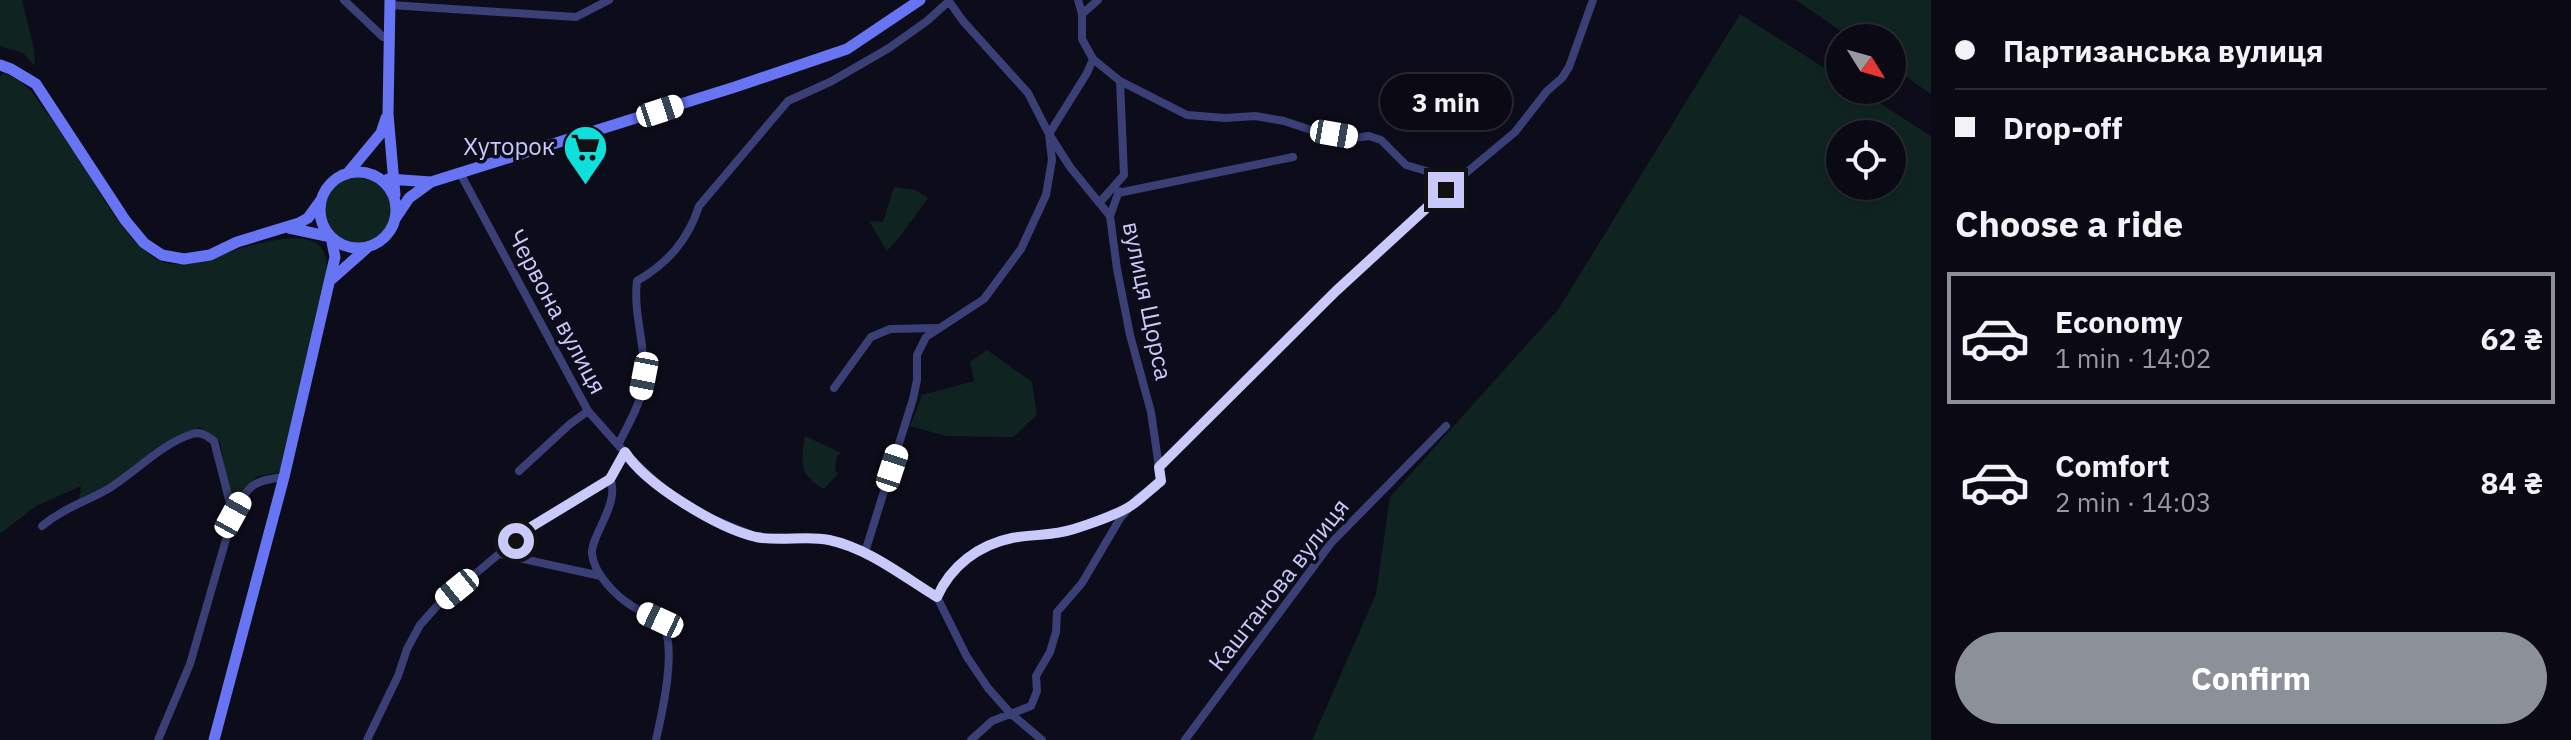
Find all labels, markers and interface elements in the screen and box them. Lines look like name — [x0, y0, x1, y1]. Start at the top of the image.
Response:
north arrow — [1826, 24, 1906, 104]
map controls — [1826, 24, 1906, 200]
text: Партизанська вулиця — [2003, 31, 2324, 70]
callout: 3 min — [1380, 74, 1512, 130]
text: 3 min — [1412, 85, 1480, 119]
car — [633, 92, 687, 130]
text: Drop-off — [2003, 108, 2122, 147]
car — [1308, 118, 1360, 150]
button: locate — [1826, 120, 1906, 200]
supermarket icon: Хуторок — [562, 123, 610, 186]
place label: Хуторок — [463, 130, 555, 162]
route end — [1428, 172, 1464, 208]
text: Choose a ride — [1955, 200, 2183, 247]
street label: вулиця Щорса — [1116, 219, 1180, 383]
street label: Червона вулиця — [501, 224, 615, 399]
icon: car — [1959, 302, 2031, 374]
text: Economy — [2055, 302, 2183, 341]
text: 62 ₴ — [2481, 319, 2543, 358]
text: 1 min · 14:02 — [2055, 341, 2211, 375]
car — [628, 350, 660, 402]
car — [873, 441, 911, 495]
icon: car — [1959, 446, 2031, 518]
text: Comfort — [2055, 446, 2170, 485]
text: 84 ₴ — [2481, 463, 2543, 502]
text: 2 min · 14:03 — [2055, 485, 2211, 519]
car — [211, 488, 255, 542]
street label: Каштанова вулиця — [1201, 492, 1356, 677]
route start — [498, 523, 534, 559]
car — [431, 565, 483, 613]
car — [633, 599, 687, 641]
button: Confirm — [1955, 632, 2547, 724]

